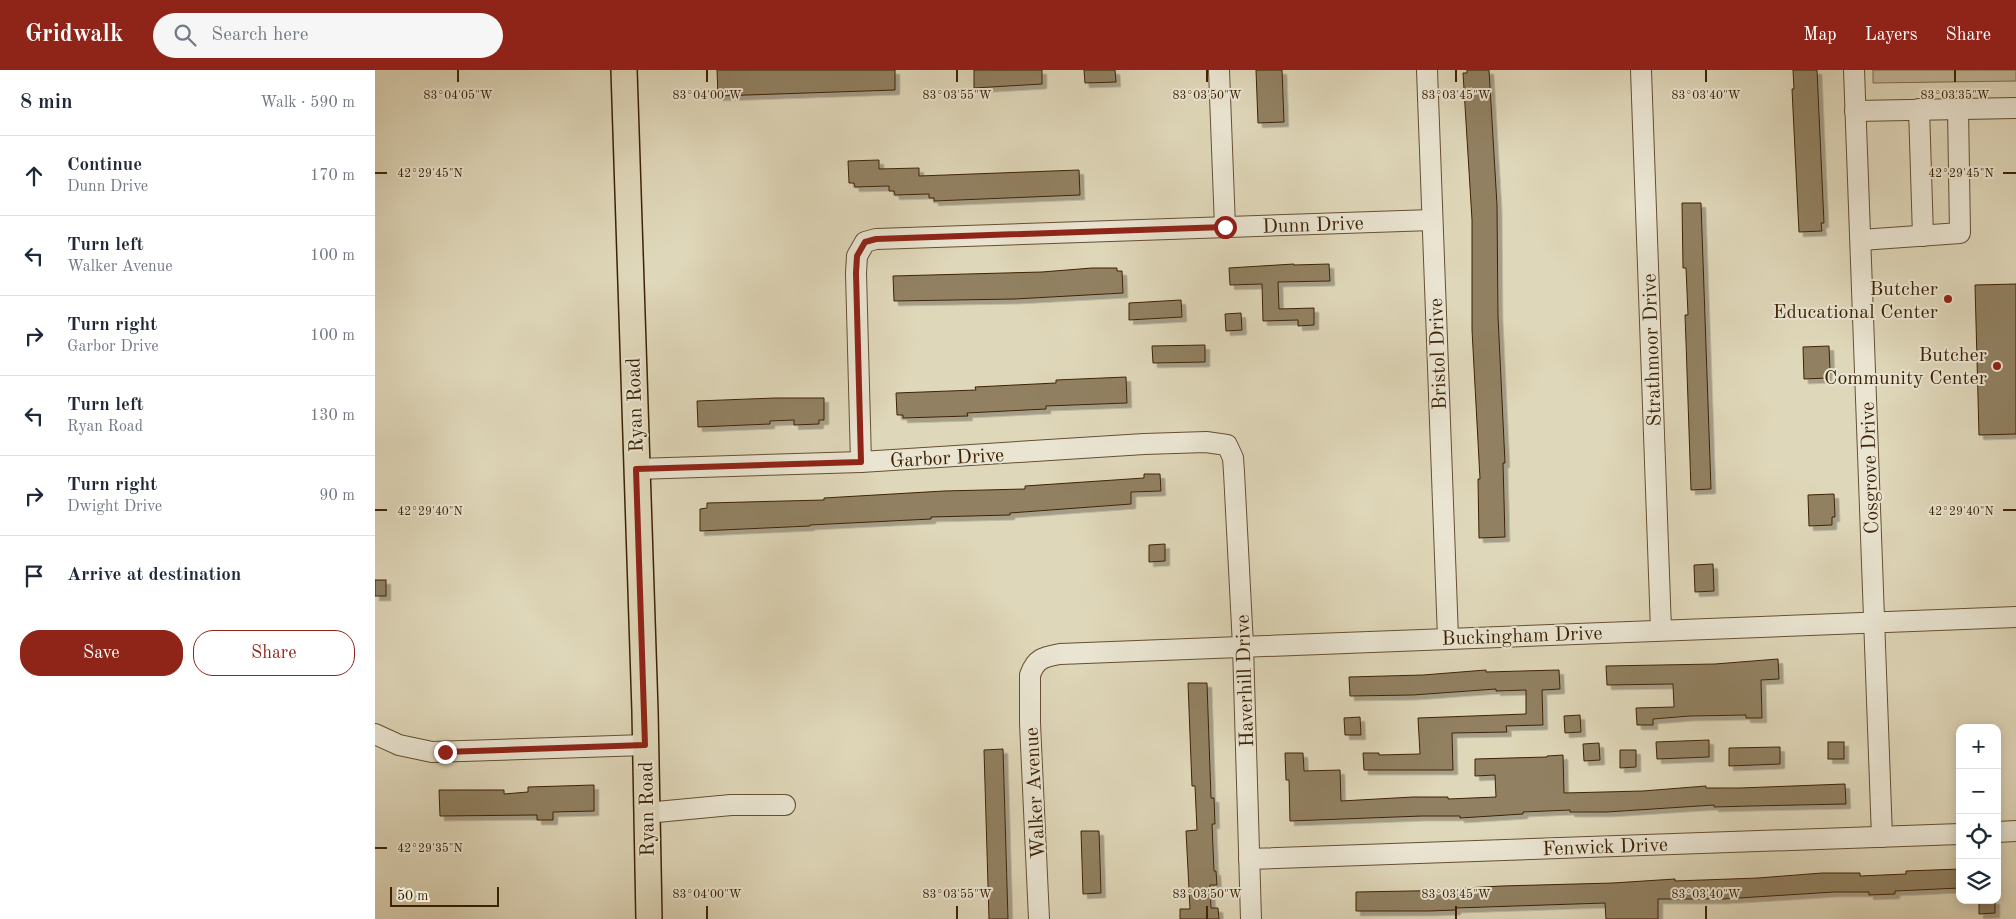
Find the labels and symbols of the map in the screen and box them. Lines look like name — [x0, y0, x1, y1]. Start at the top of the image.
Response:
text: 83°04'05"W — [423, 89, 493, 102]
text: 83°03'55"W — [922, 89, 992, 102]
text: 83°03'50"W — [1172, 89, 1242, 102]
text: 83°03'45"W — [1421, 89, 1491, 102]
text: 83°03'35"W — [1920, 89, 1990, 102]
text: 83°04'00"W — [672, 90, 742, 102]
text: 83°03'40"W — [1671, 90, 1741, 102]
text: 42°29'45"N — [397, 167, 463, 180]
text: 42°29'45"N — [1928, 167, 1994, 180]
street label: Dunn Drive — [1262, 214, 1364, 238]
route start — [1214, 216, 1237, 239]
street label: Strathmoor Drive — [1640, 273, 1666, 427]
place label: Butcher Educational Center — [1773, 280, 1938, 323]
marker: Butcher Educational Center — [1942, 293, 1954, 305]
street label: Bristol Drive — [1427, 298, 1451, 410]
place label: Butcher Community Center — [1824, 346, 1987, 389]
street label: Ryan Road — [624, 357, 648, 453]
marker: Butcher Community Center — [1991, 360, 2003, 372]
street label: Cosgrove Drive — [1859, 401, 1883, 535]
street label: Garbor Drive — [889, 446, 1005, 472]
text: 42°29'40"N — [397, 506, 463, 518]
text: 42°29'40"N — [1928, 506, 1994, 518]
street label: Haverhill Drive — [1234, 614, 1258, 748]
street label: Buckingham Drive — [1441, 624, 1603, 650]
street label: Walker Avenue — [1023, 726, 1049, 859]
route end — [434, 741, 457, 764]
street label: Ryan Road — [637, 761, 659, 857]
street label: Fenwick Drive — [1542, 836, 1668, 860]
text: 42°29'35"N — [397, 842, 463, 855]
scale bar — [390, 884, 499, 907]
text: 83°03'55"W — [922, 888, 992, 901]
text: 83°03'50"W — [1172, 888, 1242, 901]
text: 83°03'45"W — [1421, 888, 1491, 901]
text: 83°04'00"W — [672, 889, 742, 901]
text: 83°03'40"W — [1671, 889, 1741, 901]

